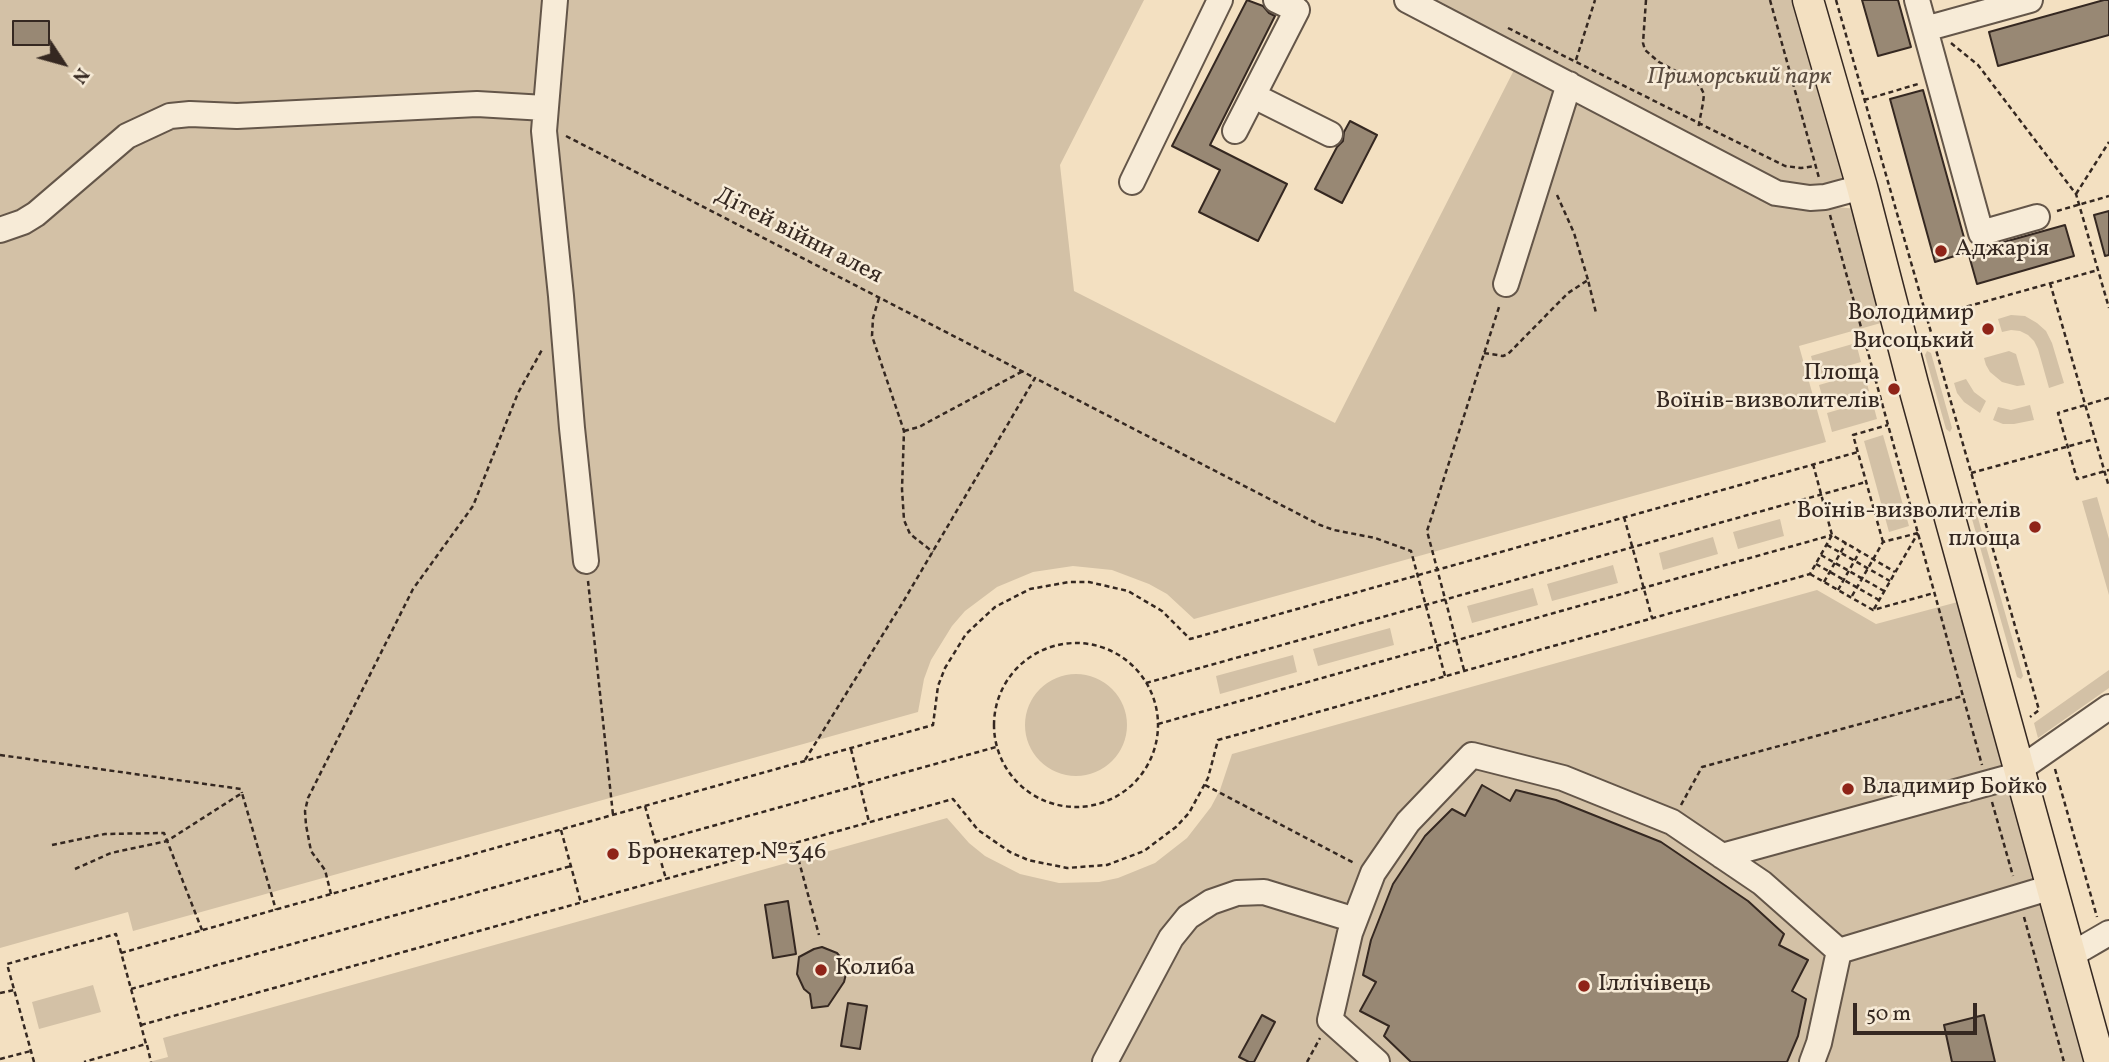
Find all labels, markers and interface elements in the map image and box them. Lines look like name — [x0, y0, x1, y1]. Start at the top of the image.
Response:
north arrow — [28, 28, 98, 98]
text: N — [65, 62, 95, 89]
park label: Приморський парк — [1647, 65, 1831, 93]
street label: Дітей війни алея — [709, 182, 887, 292]
place label: Аджарія — [1955, 237, 2049, 265]
marker: Аджарія — [1933, 243, 1949, 259]
place label: Володимир Висоцький — [1847, 301, 1974, 357]
marker: Володимир Висоцький — [1980, 321, 1996, 337]
place label: Площа Воїнів-визволителів — [1655, 361, 1880, 417]
marker: Площа Воїнів-визволителів — [1886, 381, 1902, 397]
place label: Воїнів-визволителів площа — [1796, 499, 2021, 555]
marker: Воїнів-визволителів площа — [2027, 519, 2043, 535]
place label: Владимир Бойко — [1862, 775, 2047, 803]
marker: Владимир Бойко — [1840, 781, 1856, 797]
place label: Бронекатер №346 — [627, 840, 826, 868]
marker: Бронекатер №346 — [605, 846, 621, 862]
place label: Колиба — [835, 956, 915, 984]
marker: Колиба — [813, 962, 829, 978]
place label: Іллічівець — [1598, 972, 1711, 1000]
marker: Іллічівець — [1576, 978, 1592, 994]
scale bar — [1857, 988, 1981, 1032]
text: 50 m — [1866, 1000, 1911, 1029]

